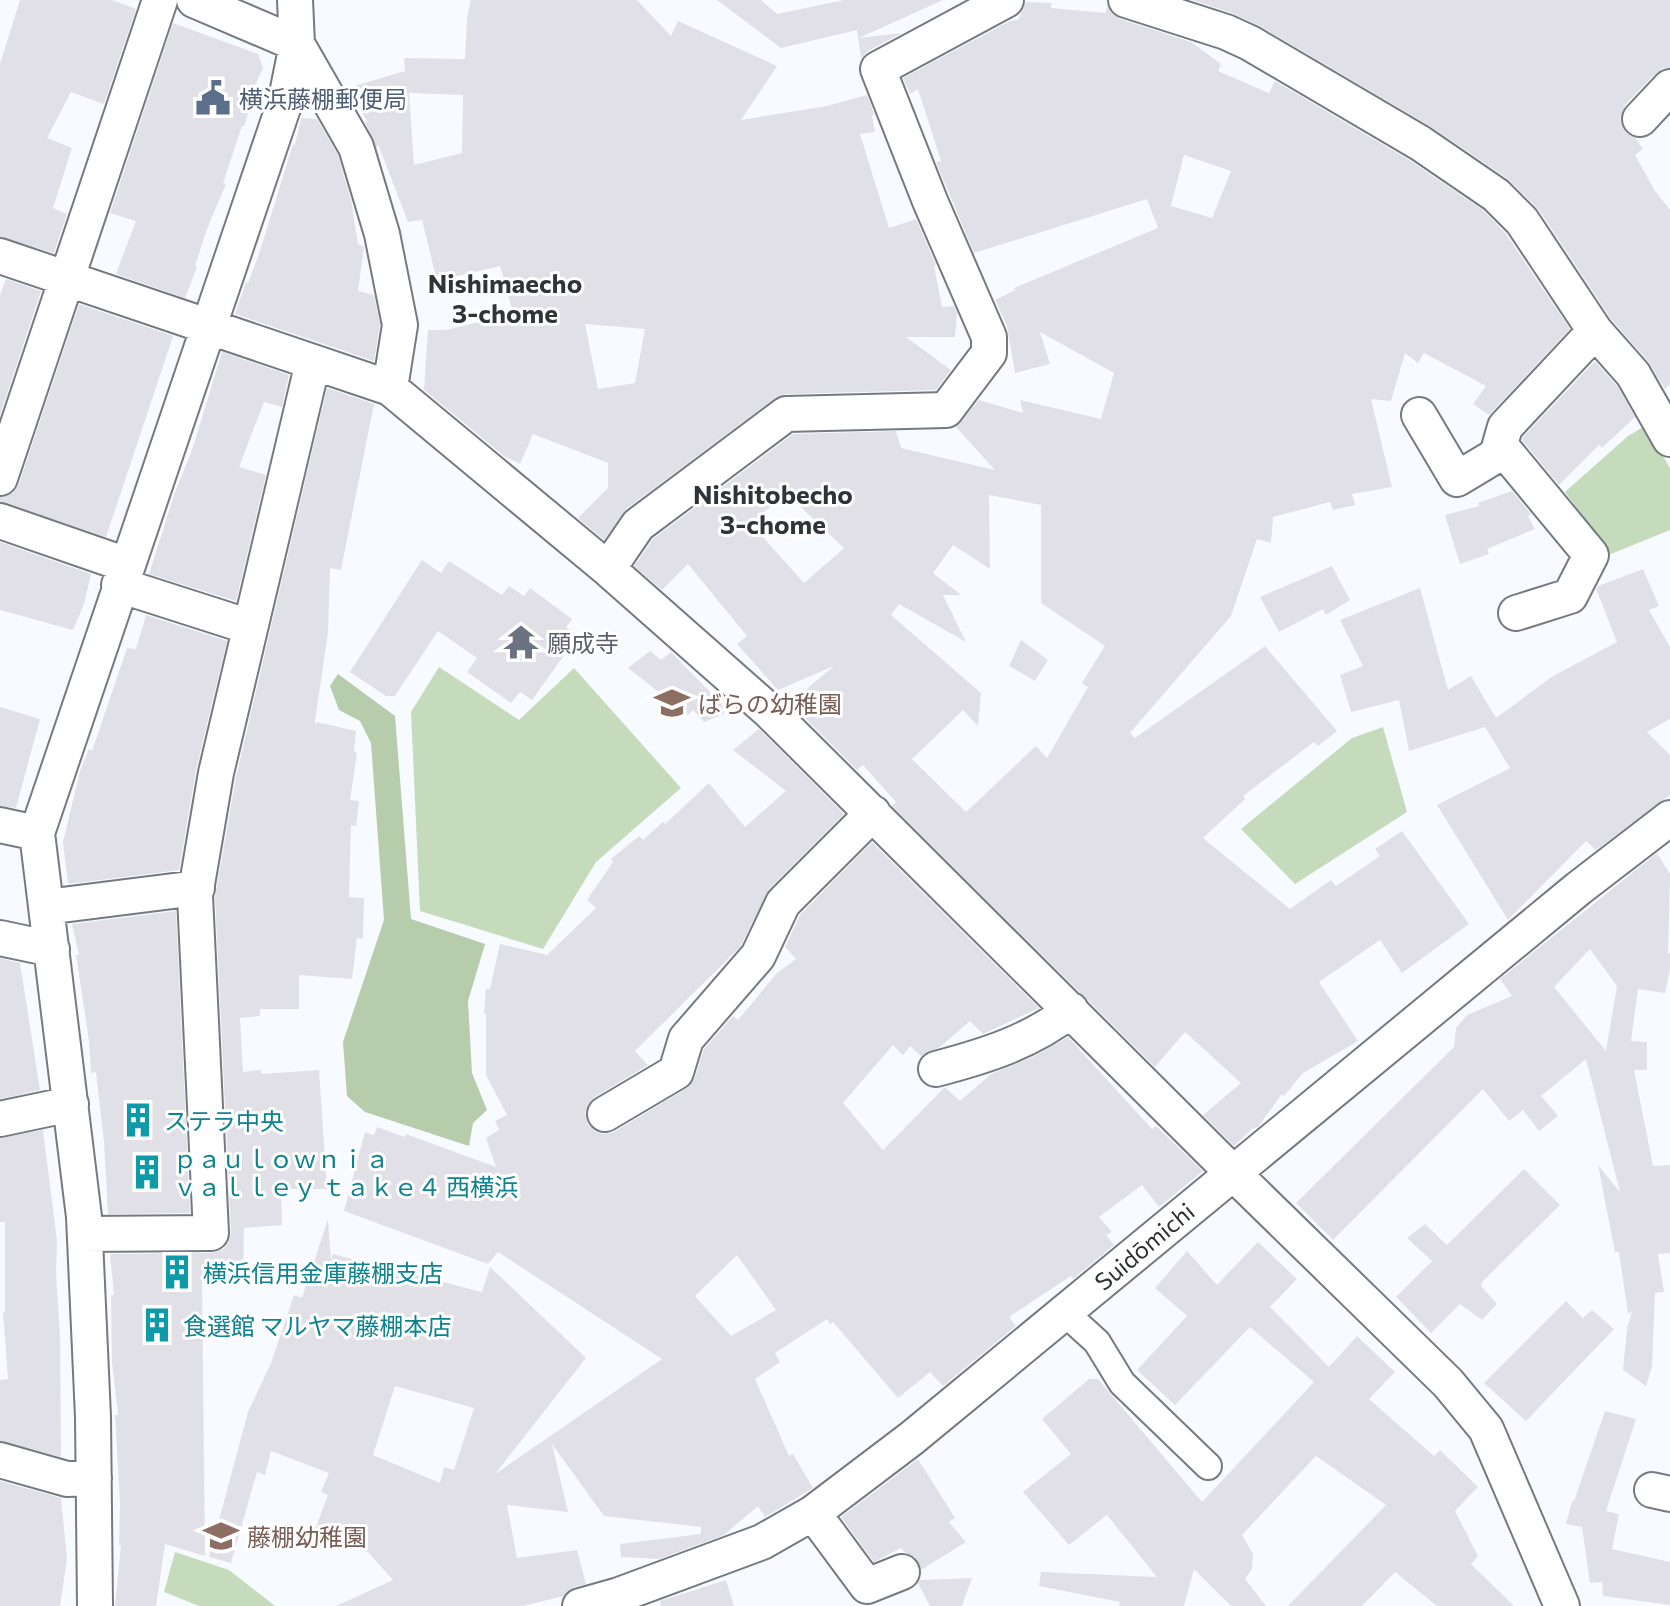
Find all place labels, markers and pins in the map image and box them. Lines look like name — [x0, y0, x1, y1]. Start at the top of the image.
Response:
public building icon: 横浜藤棚郵便局 — [194, 79, 232, 117]
place label: 横浜藤棚郵便局 — [239, 84, 407, 113]
temple icon: 願成寺 — [502, 623, 540, 661]
place label: 願成寺 — [547, 628, 619, 657]
school or university icon: ばらの幼稚園 — [653, 684, 691, 722]
place label: ばらの幼稚園 — [698, 689, 842, 718]
building icon: ステラ中央 — [119, 1101, 157, 1139]
place label: ステラ中央 — [164, 1106, 284, 1135]
place label: ｐａｕｌｏｗｎｉａ ｖａｌｌｅｙ ｔａｋｅ４ 西横浜 — [173, 1144, 518, 1202]
building icon: ｐａｕｌｏｗｎｉａ ｖａｌｌｅｙ ｔａｋｅ４ 西横浜 — [128, 1153, 166, 1191]
building icon: 横浜信用金庫藤棚支店 — [158, 1253, 196, 1291]
place label: 横浜信用金庫藤棚支店 — [203, 1258, 443, 1287]
building icon: 食選館 マルヤマ藤棚本店 — [138, 1306, 176, 1344]
place label: 食選館 マルヤマ藤棚本店 — [183, 1311, 452, 1340]
school or university icon: 藤棚幼稚園 — [202, 1517, 240, 1555]
place label: 藤棚幼稚園 — [247, 1522, 367, 1551]

